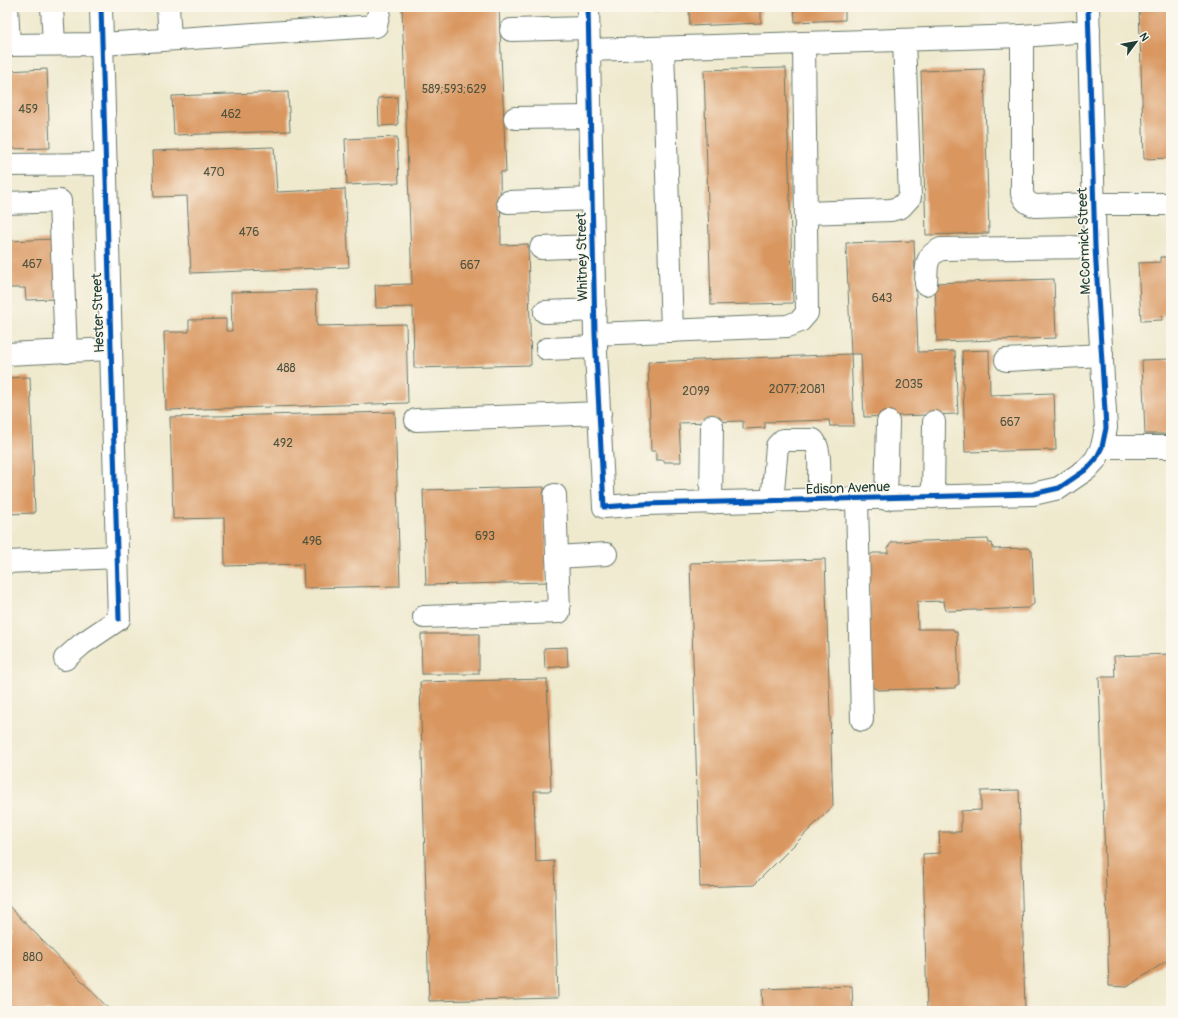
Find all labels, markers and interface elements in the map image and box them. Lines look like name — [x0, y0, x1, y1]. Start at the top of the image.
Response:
north arrow — [1116, 22, 1156, 62]
text: N — [1137, 30, 1152, 44]
house number: 589;593;629 — [422, 82, 486, 97]
house number: 459 — [18, 102, 38, 117]
house number: 462 — [221, 107, 242, 122]
house number: 470 — [203, 165, 225, 180]
street label: McCormick Street — [1074, 187, 1094, 295]
street label: Whitney Street — [573, 212, 591, 301]
house number: 476 — [239, 225, 259, 240]
house number: 467 — [22, 257, 43, 272]
house number: 667 — [460, 258, 481, 273]
street label: Hester Street — [88, 272, 108, 353]
house number: 643 — [872, 291, 893, 306]
house number: 488 — [276, 361, 296, 376]
house number: 2035 — [895, 377, 923, 392]
house number: 2077;2081 — [769, 382, 825, 397]
house number: 2099 — [682, 384, 710, 399]
house number: 667 — [1000, 415, 1021, 430]
house number: 492 — [273, 436, 293, 451]
street label: Edison Avenue — [806, 478, 890, 498]
house number: 693 — [475, 529, 495, 544]
house number: 496 — [302, 534, 322, 549]
house number: 880 — [23, 950, 43, 965]

